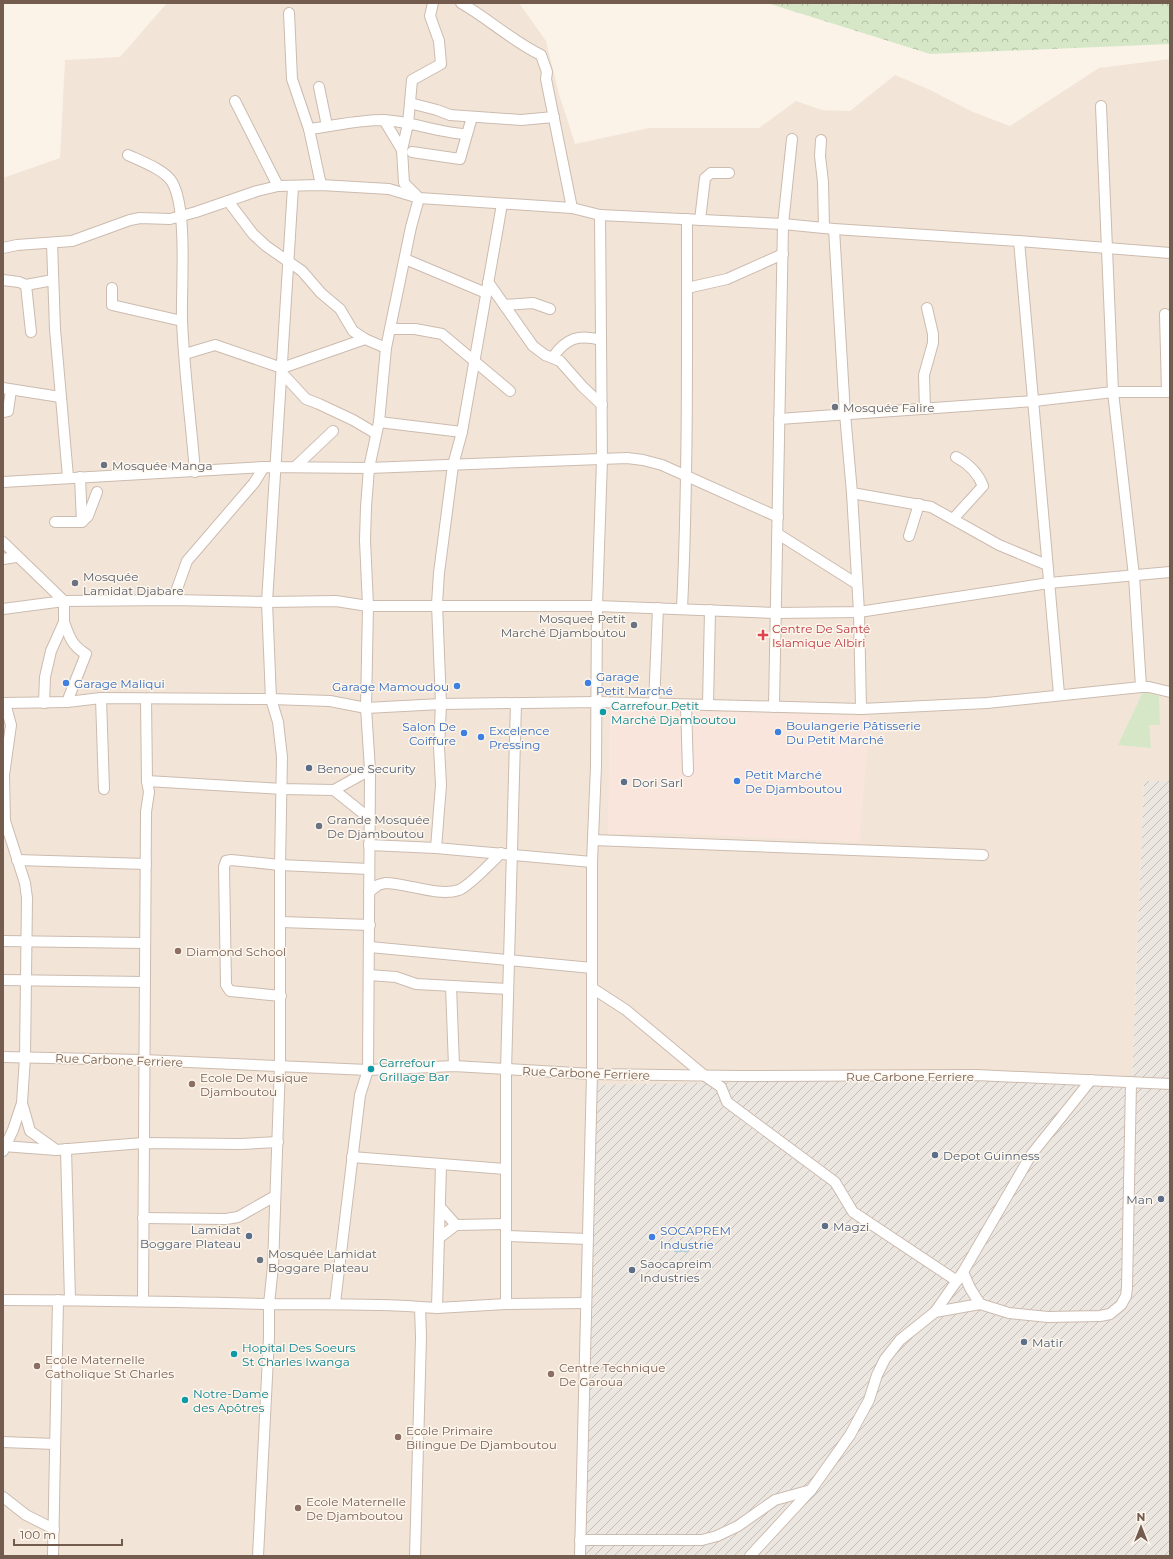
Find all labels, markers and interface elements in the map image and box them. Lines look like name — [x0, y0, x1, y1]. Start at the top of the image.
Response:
place label: Mosquée Falire — [843, 400, 934, 415]
marker: Mosquée Falire — [830, 402, 840, 412]
place label: Mosquée Manga — [112, 458, 213, 473]
marker: Mosquée Manga — [99, 460, 109, 470]
place label: Mosquée Lamidat Djabare — [83, 569, 184, 598]
marker: Mosquée Lamidat Djabare — [70, 578, 80, 588]
place label: Mosquee Petit Marché Djamboutou — [501, 611, 626, 640]
marker: Mosquee Petit Marché Djamboutou — [629, 620, 639, 630]
place label: Centre De Santé Islamique Albiri — [772, 621, 870, 650]
marker: Centre De Santé Islamique Albiri — [757, 629, 769, 641]
place label: Garage Petit Marché — [596, 669, 673, 698]
place label: Garage Maliqui — [74, 676, 165, 691]
marker: Garage Maliqui — [61, 678, 71, 688]
marker: Garage Petit Marché — [583, 678, 593, 688]
place label: Garage Mamoudou — [332, 679, 449, 694]
marker: Garage Mamoudou — [452, 681, 462, 691]
place label: Carrefour Petit Marché Djamboutou — [611, 698, 736, 727]
marker: Carrefour Petit Marché Djamboutou — [598, 707, 608, 717]
place label: Boulangerie Pâtisserie Du Petit Marché — [786, 718, 921, 747]
place label: Salon De Coiffure — [402, 719, 456, 748]
place label: Excelence Pressing — [489, 723, 549, 752]
marker: Boulangerie Pâtisserie Du Petit Marché — [773, 727, 783, 737]
marker: Salon De Coiffure — [459, 728, 469, 738]
marker: Excelence Pressing — [476, 732, 486, 742]
place label: Benoue Security — [317, 761, 416, 776]
marker: Benoue Security — [304, 763, 314, 773]
place label: Petit Marché De Djamboutou — [745, 767, 842, 796]
place label: Dori Sarl — [632, 775, 683, 790]
marker: Petit Marché De Djamboutou — [732, 776, 742, 786]
marker: Dori Sarl — [619, 777, 629, 787]
place label: Grande Mosquée De Djamboutou — [327, 812, 430, 841]
marker: Grande Mosquée De Djamboutou — [314, 821, 324, 831]
place label: Diamond School — [186, 944, 286, 959]
marker: Diamond School — [173, 946, 183, 956]
street label: Rue Carbone Ferriere — [55, 1050, 183, 1070]
place label: Carrefour Grillage Bar — [379, 1055, 449, 1084]
street label: Rue Carbone Ferriere — [522, 1063, 650, 1083]
marker: Carrefour Grillage Bar — [366, 1064, 376, 1074]
street label: Rue Carbone Ferriere — [846, 1069, 974, 1084]
place label: Ecole De Musique Djamboutou — [200, 1070, 308, 1099]
marker: Ecole De Musique Djamboutou — [187, 1079, 197, 1089]
place label: Depot Guinness — [943, 1148, 1040, 1163]
marker: Depot Guinness — [930, 1150, 940, 1160]
place label: Man — [1126, 1192, 1153, 1207]
marker: Man — [1156, 1194, 1166, 1204]
place label: Magzi — [833, 1219, 869, 1234]
marker: Magzi — [820, 1221, 830, 1231]
place label: Lamidat Boggare Plateau — [140, 1222, 241, 1251]
place label: SOCAPREM Industrie — [660, 1223, 731, 1252]
marker: Lamidat Boggare Plateau — [244, 1231, 254, 1241]
marker: SOCAPREM Industrie — [647, 1232, 657, 1242]
place label: Mosquée Lamidat Boggare Plateau — [268, 1246, 377, 1275]
marker: Mosquée Lamidat Boggare Plateau — [255, 1255, 265, 1265]
place label: Saocapreim Industries — [640, 1256, 712, 1285]
marker: Saocapreim Industries — [627, 1265, 637, 1275]
place label: Matir — [1032, 1335, 1064, 1350]
marker: Matir — [1019, 1337, 1029, 1347]
place label: Hopital Des Soeurs St Charles Iwanga — [242, 1340, 356, 1369]
marker: Hopital Des Soeurs St Charles Iwanga — [229, 1349, 239, 1359]
place label: Ecole Maternelle Catholique St Charles — [45, 1352, 174, 1381]
place label: Centre Technique De Garoua — [559, 1360, 666, 1389]
marker: Ecole Maternelle Catholique St Charles — [32, 1361, 42, 1371]
marker: Centre Technique De Garoua — [546, 1369, 556, 1379]
place label: Notre-Dame des Apôtres — [193, 1386, 269, 1415]
marker: Notre-Dame des Apôtres — [180, 1395, 190, 1405]
place label: Ecole Primaire Bilingue De Djamboutou — [406, 1423, 557, 1452]
marker: Ecole Primaire Bilingue De Djamboutou — [393, 1432, 403, 1442]
place label: Ecole Maternelle De Djamboutou — [306, 1494, 406, 1523]
marker: Ecole Maternelle De Djamboutou — [293, 1503, 303, 1513]
north arrow — [1121, 1507, 1161, 1547]
text: N — [1137, 1510, 1145, 1524]
scale bar — [14, 1521, 122, 1547]
text: 100 m — [20, 1527, 56, 1542]

